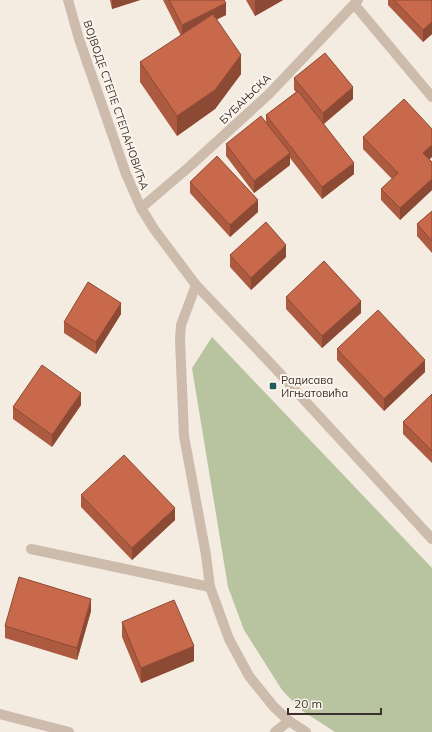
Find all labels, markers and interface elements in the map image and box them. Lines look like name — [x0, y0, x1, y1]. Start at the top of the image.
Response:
street label: ВОЈВОДЕ СТЕПЕ СТЕПАНОВИЋА — [80, 18, 152, 192]
street label: БУБАЊСКА — [216, 71, 274, 127]
place label: Радисава Игњатовића — [281, 373, 348, 400]
marker: Радисава Игњатовића — [268, 381, 278, 391]
scale bar — [288, 690, 381, 716]
text: 20 m — [294, 696, 322, 711]

